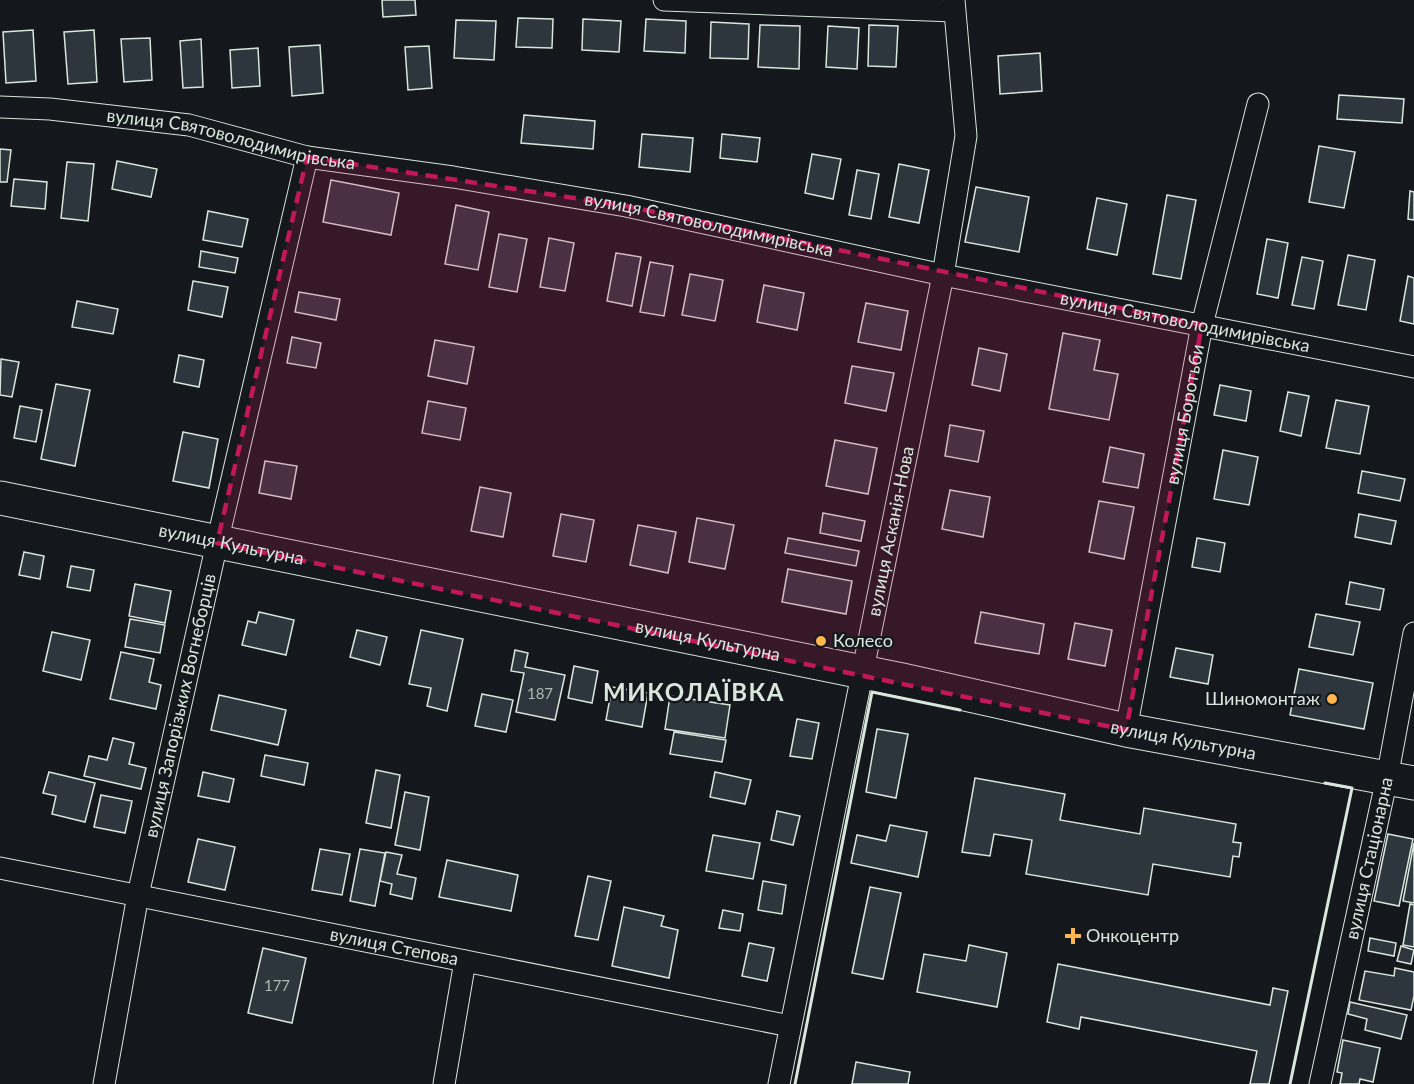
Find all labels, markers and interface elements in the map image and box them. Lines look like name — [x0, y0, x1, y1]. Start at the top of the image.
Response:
street label: вулиця Святоволодимирівська — [106, 104, 357, 174]
street label: вулиця Святоволодимирівська — [583, 187, 836, 261]
street label: вулиця Святоволодимирівська — [1059, 286, 1312, 356]
street label: вулиця Боротьби — [1160, 342, 1208, 486]
street label: вулиця Асканія-Нова — [862, 444, 918, 618]
street label: вулиця Культурна — [157, 518, 306, 569]
street label: вулиця Запорізьких Вогнеборців — [139, 571, 220, 840]
street label: вулиця Культурна — [633, 614, 782, 665]
place label: Колесо — [833, 629, 893, 651]
marker: Колесо — [814, 634, 828, 648]
district label: МИКОЛАЇВКА — [603, 677, 785, 706]
house number: 187 — [527, 684, 553, 702]
place label: Шиномонтаж — [1205, 687, 1320, 709]
marker: Шиномонтаж — [1325, 692, 1339, 706]
street label: вулиця Культурна — [1109, 715, 1258, 764]
street label: вулиця Стаціонарна — [1340, 775, 1397, 941]
street label: вулиця Степова — [328, 922, 461, 969]
place label: Онкоцентр — [1086, 924, 1179, 946]
marker: Онкоцентр — [1064, 927, 1082, 945]
house number: 177 — [264, 976, 290, 994]

